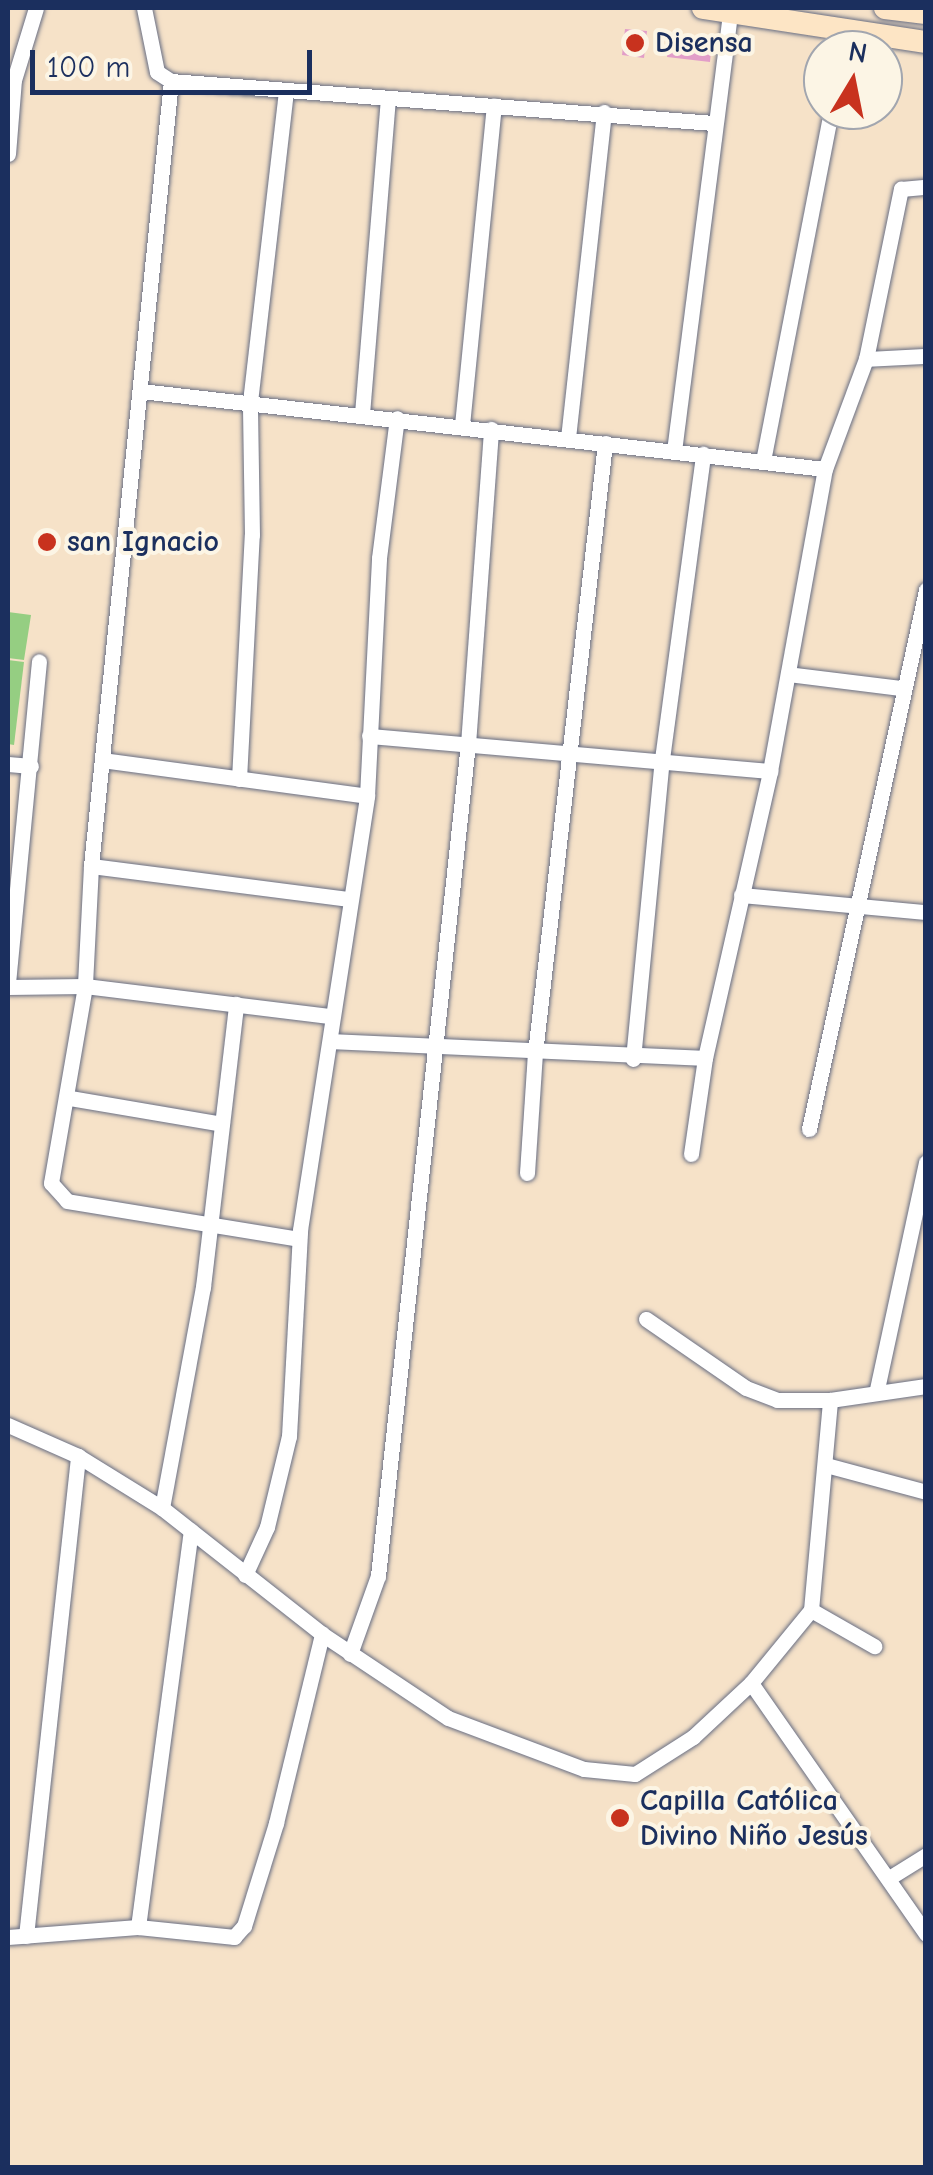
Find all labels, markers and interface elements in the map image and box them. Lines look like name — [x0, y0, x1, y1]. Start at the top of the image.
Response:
place label: Disensa — [655, 25, 753, 61]
scale bar — [35, 30, 318, 92]
north arrow — [803, 30, 903, 130]
marker: Disensa — [624, 32, 646, 54]
text: N — [846, 35, 870, 70]
text: 100 m — [47, 50, 130, 85]
place label: san Ignacio — [67, 524, 219, 560]
marker: san Ignacio — [36, 531, 58, 553]
place label: Capilla Católica Divino Niño Jesús — [640, 1783, 868, 1854]
marker: Capilla Católica Divino Niño Jesús — [609, 1807, 631, 1829]

